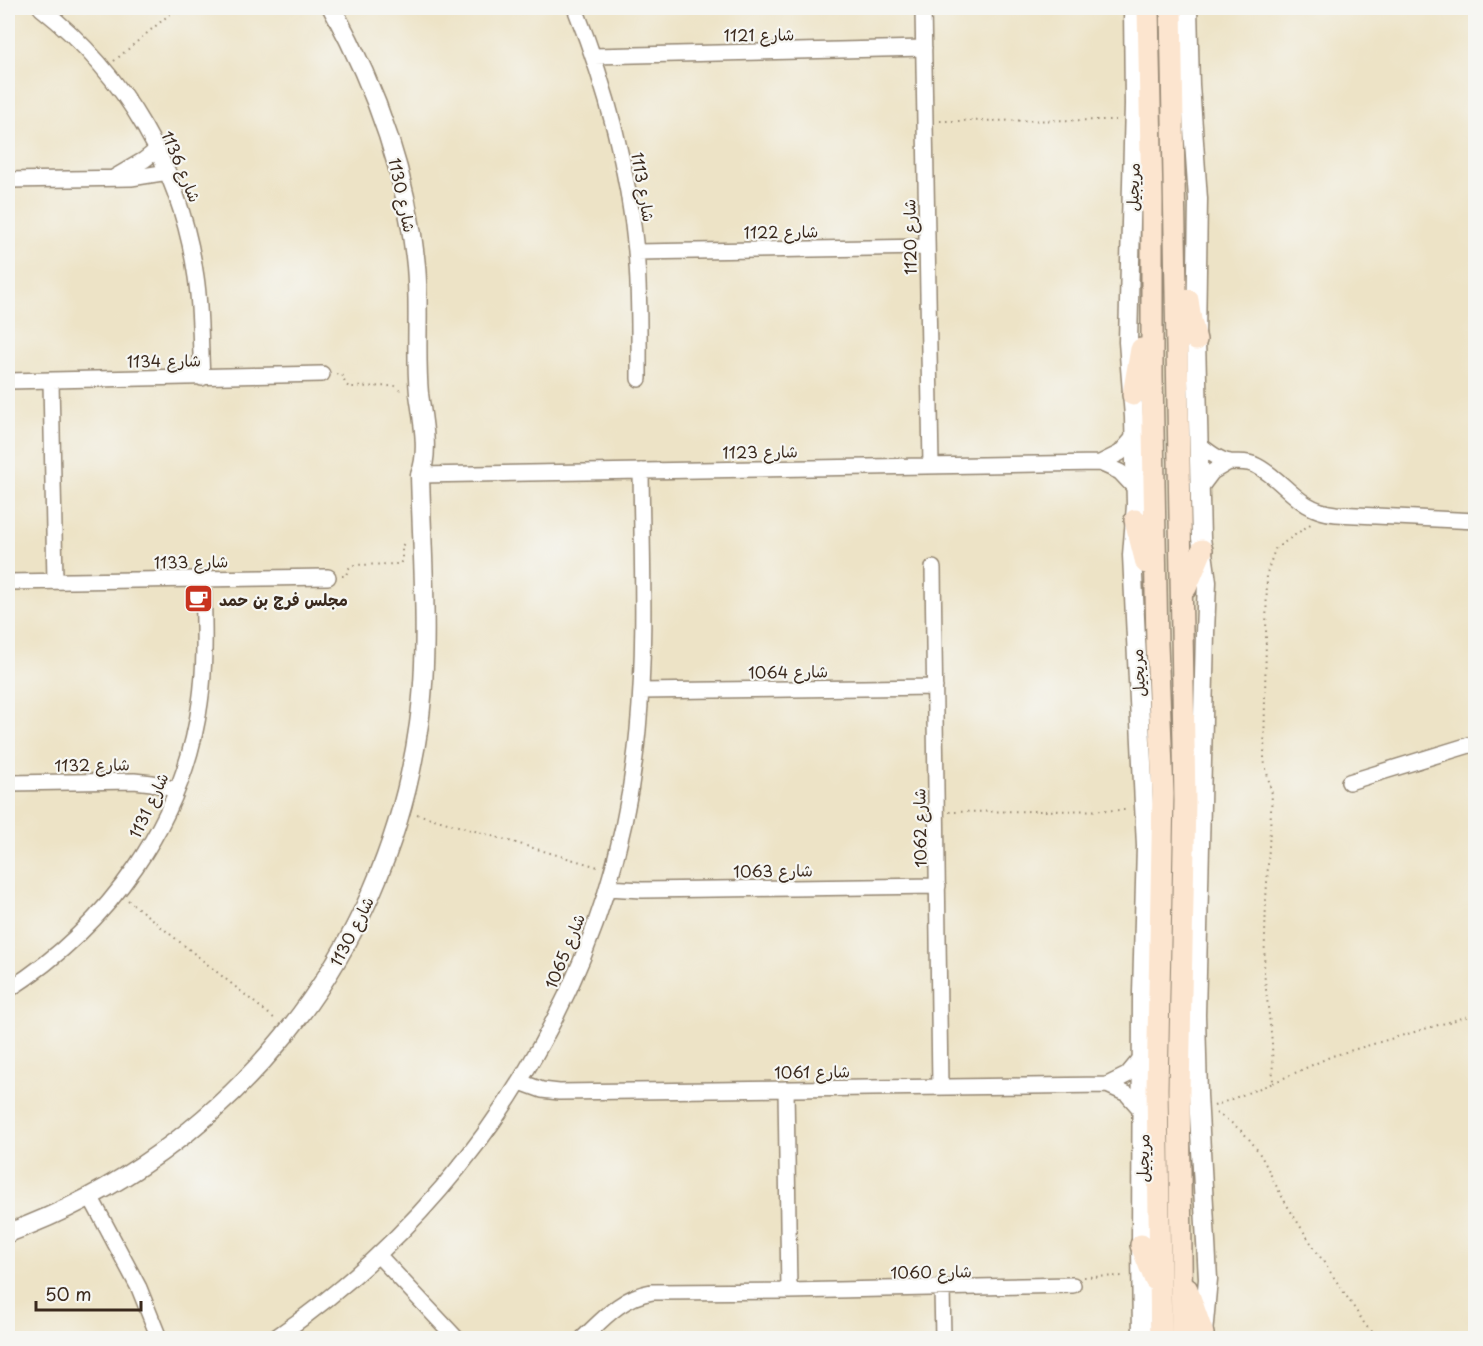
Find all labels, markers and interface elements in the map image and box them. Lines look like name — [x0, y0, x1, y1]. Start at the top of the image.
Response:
street label: شارع 1121 — [723, 21, 795, 48]
street label: شارع 1136 — [155, 126, 208, 206]
street label: شارع 1113 — [625, 150, 662, 224]
street label: شارع 1130 — [382, 156, 423, 235]
street label: مريجيل — [1119, 162, 1145, 212]
street label: شارع 1120 — [896, 199, 923, 275]
street label: شارع 1122 — [743, 218, 819, 245]
street label: شارع 1134 — [127, 347, 201, 374]
street label: شارع 1123 — [722, 438, 798, 465]
street label: شارع 1133 — [154, 548, 228, 575]
cafe icon: مجلس فرج بن حمد — [182, 583, 214, 615]
place label: مجلس فرج بن حمد — [219, 587, 348, 611]
street label: مريجيل — [1124, 648, 1150, 698]
street label: شارع 1064 — [748, 658, 828, 685]
street label: شارع 1132 — [54, 751, 130, 778]
street label: شارع 1131 — [122, 768, 175, 842]
street label: شارع 1062 — [906, 788, 933, 868]
street label: شارع 1063 — [733, 857, 813, 884]
street label: شارع 1130 — [323, 892, 380, 970]
street label: شارع 1065 — [538, 910, 591, 993]
street label: شارع 1061 — [774, 1058, 850, 1085]
street label: مريجيل — [1130, 1134, 1154, 1182]
street label: شارع 1060 — [890, 1258, 972, 1285]
scale bar — [36, 1274, 141, 1312]
text: 50 m — [45, 1280, 92, 1307]

